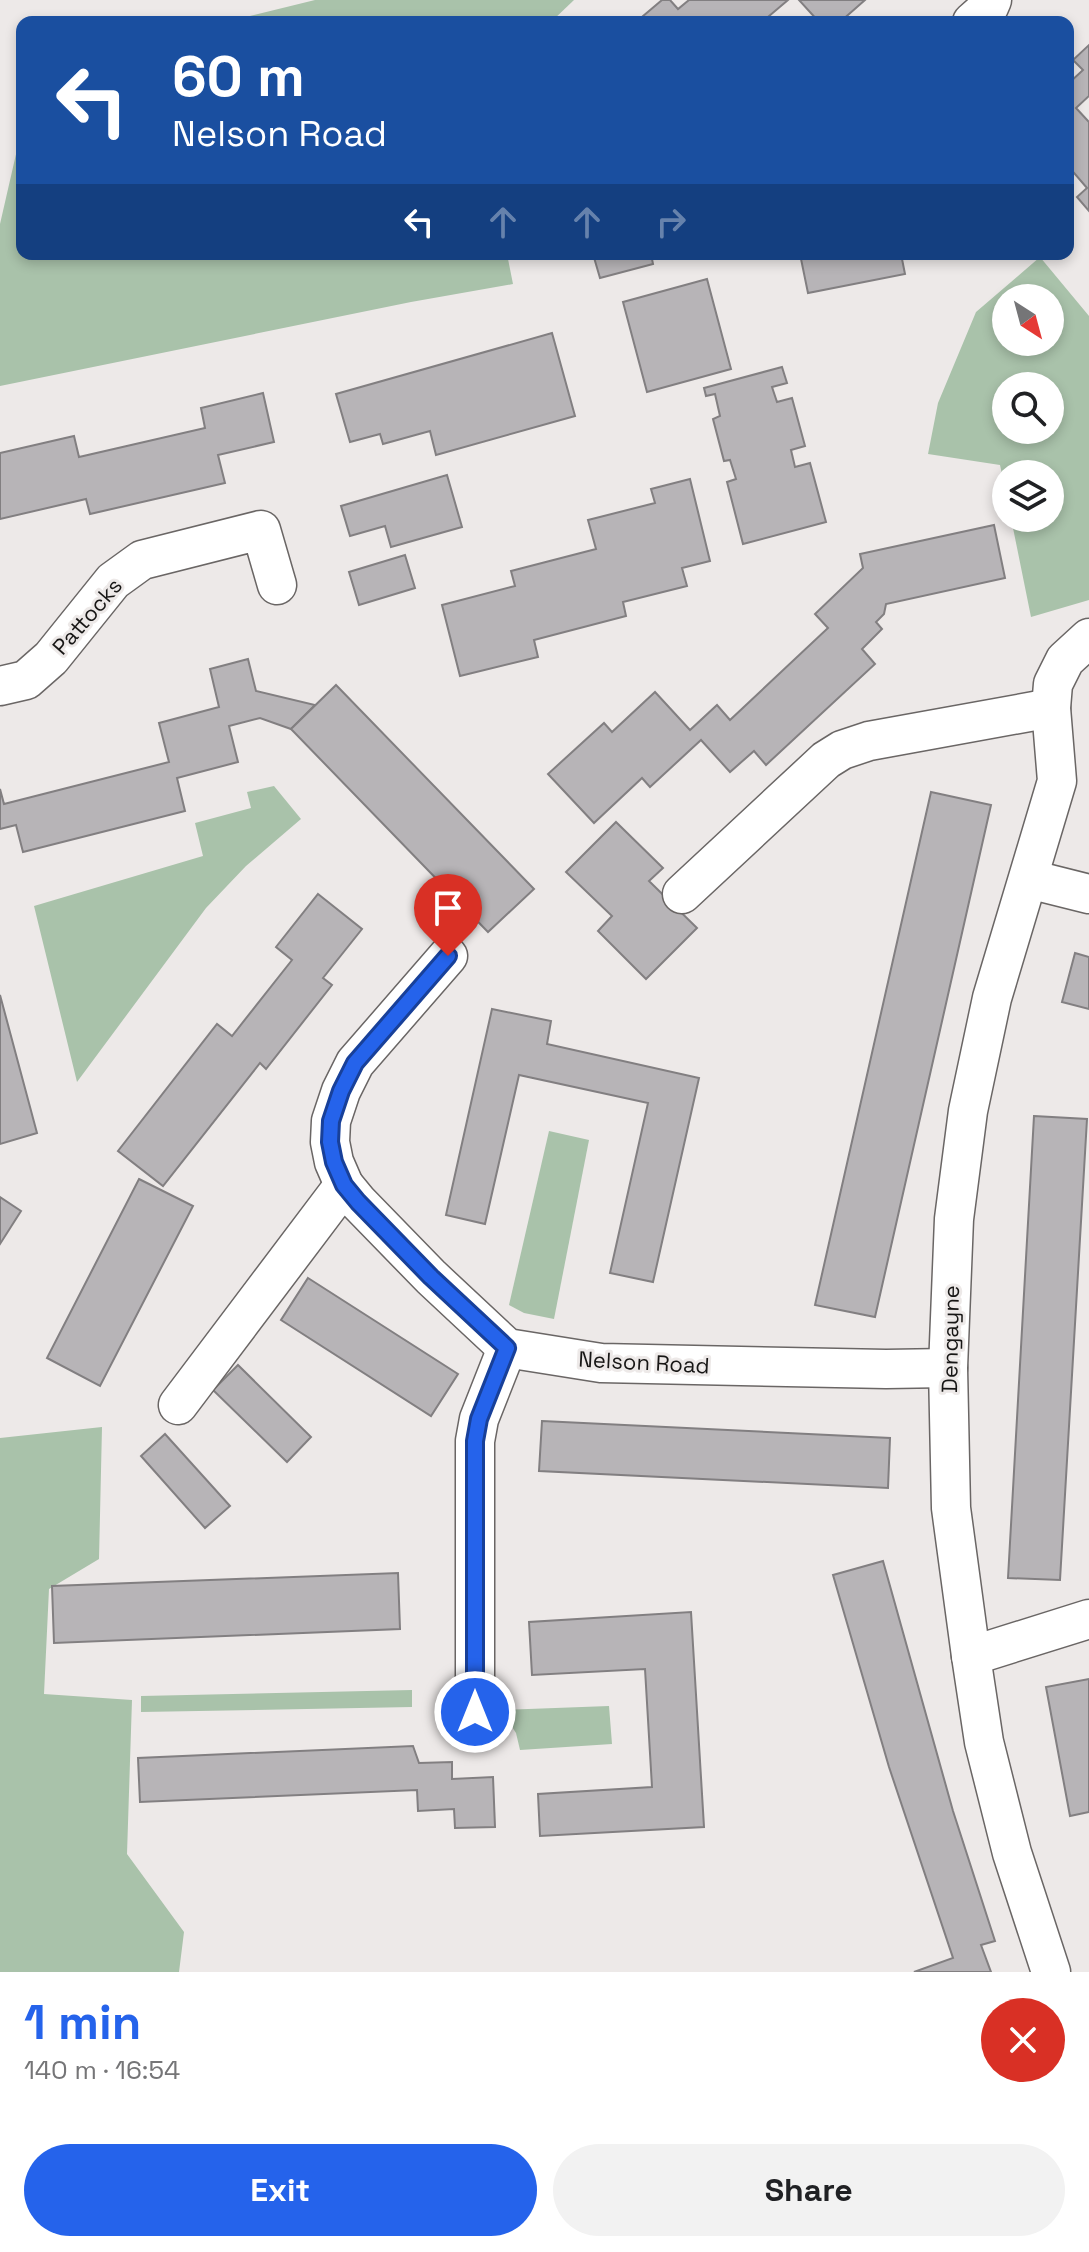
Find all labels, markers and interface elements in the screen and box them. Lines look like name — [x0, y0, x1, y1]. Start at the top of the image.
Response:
text: 60 m — [172, 41, 305, 112]
icon: left — [40, 48, 144, 152]
text: Nelson Road — [172, 111, 387, 157]
icon: left — [397, 200, 441, 244]
icon: ahead — [481, 200, 525, 244]
icon: ahead — [565, 200, 609, 244]
icon: right — [649, 200, 693, 244]
north arrow — [992, 284, 1064, 356]
map controls — [992, 284, 1064, 532]
button: search — [992, 372, 1064, 444]
button: layers — [992, 460, 1064, 532]
street label: Pattocks — [46, 572, 128, 660]
pin — [414, 874, 482, 956]
icon: arrive — [426, 886, 470, 930]
street label: Dengayne — [935, 1285, 965, 1393]
street label: Nelson Road — [578, 1345, 710, 1379]
position arrow — [433, 1670, 517, 1754]
text: 1 min — [24, 1992, 141, 2053]
button: close — [981, 1998, 1065, 2082]
text: 140 m · 16:54 — [24, 2053, 180, 2087]
button: Exit — [24, 2144, 537, 2236]
button: Share — [553, 2144, 1065, 2236]

